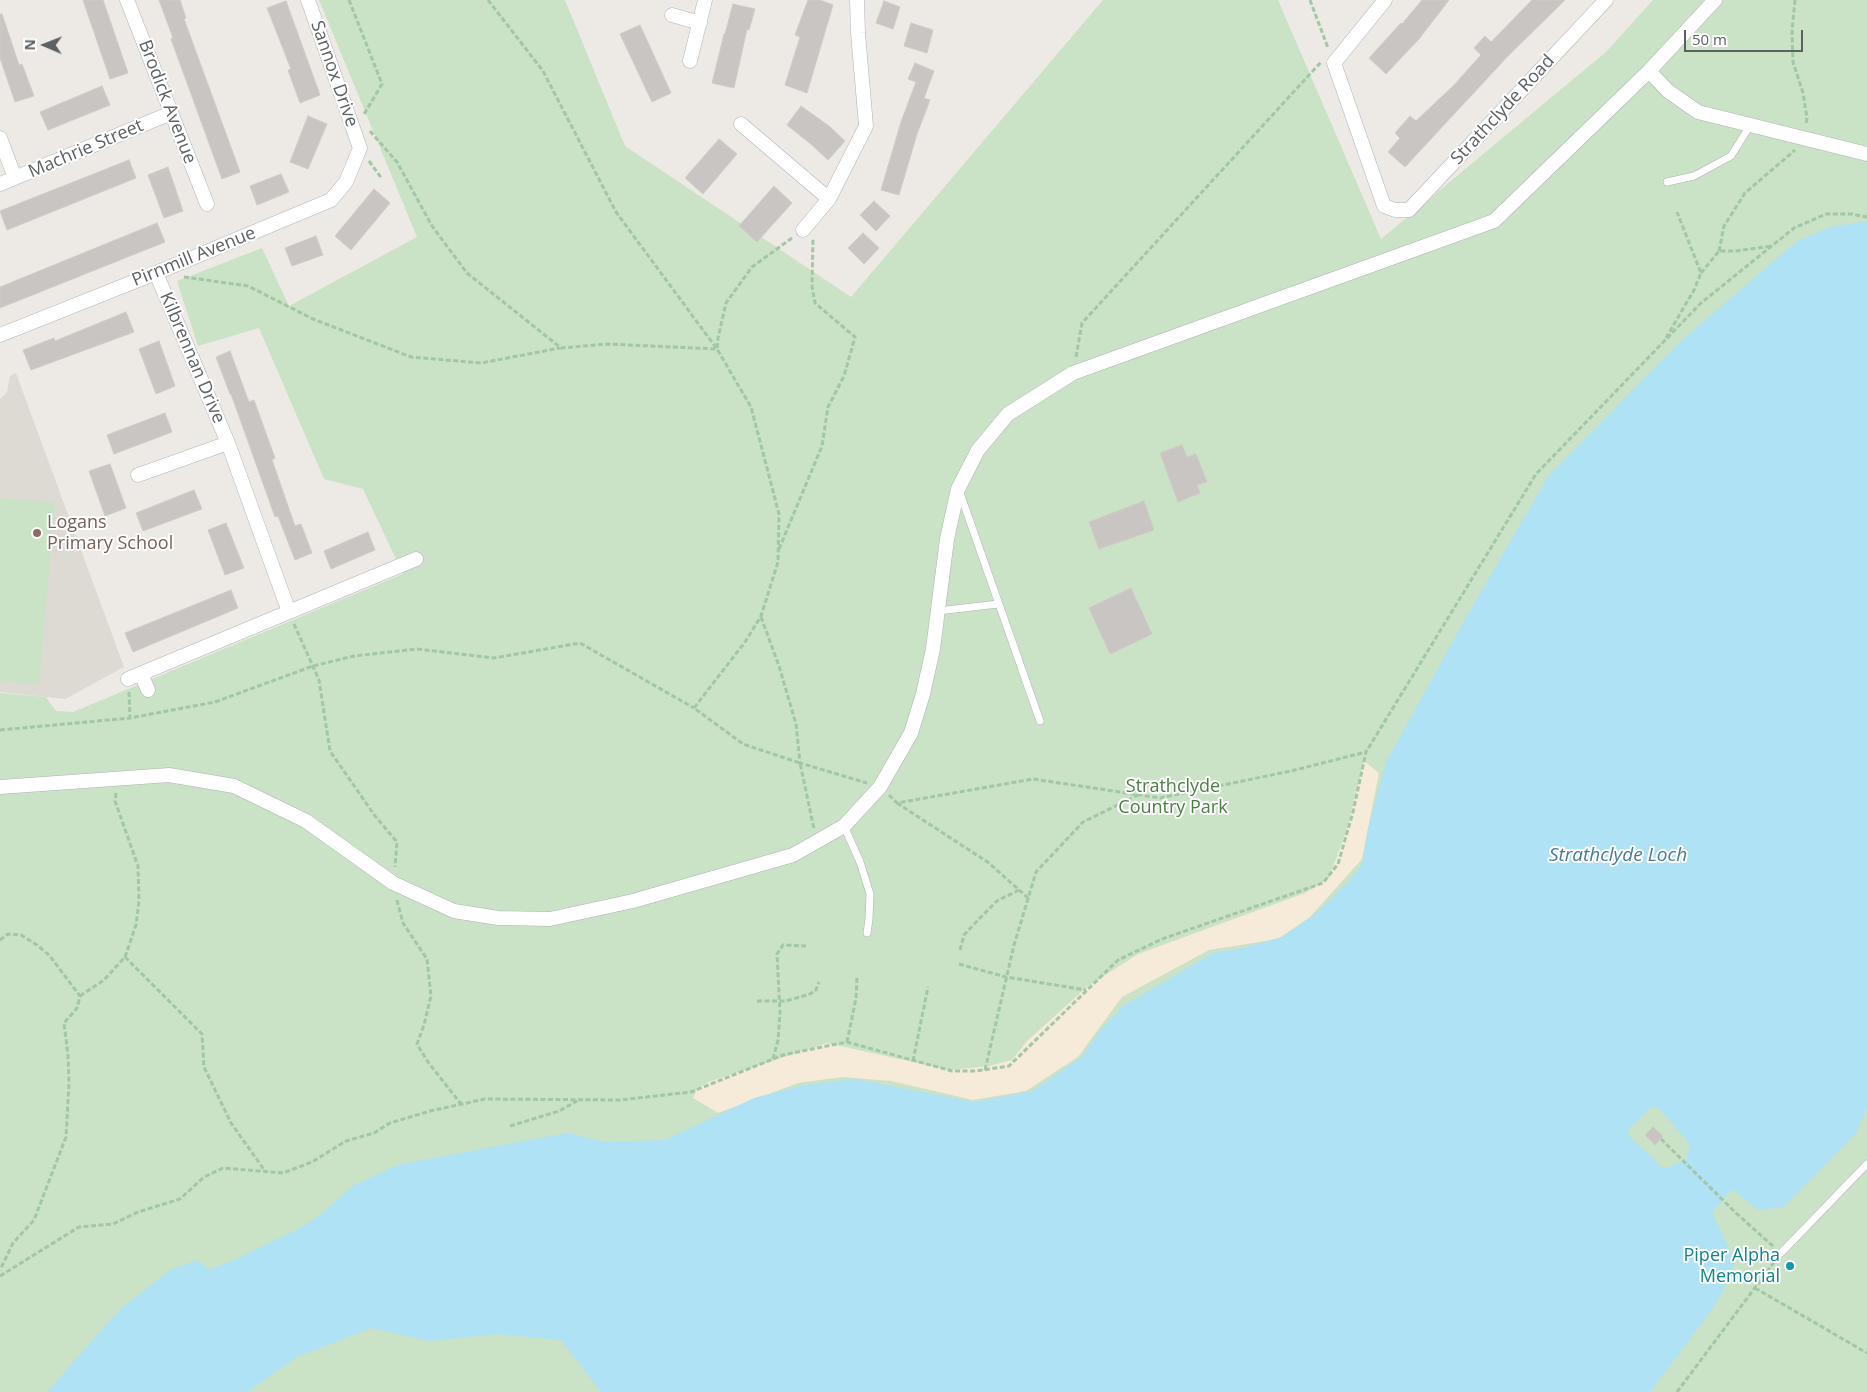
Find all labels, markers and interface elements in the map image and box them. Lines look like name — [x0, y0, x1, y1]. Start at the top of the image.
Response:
street label: Sannox Drive — [306, 18, 362, 130]
north arrow — [20, 20, 70, 70]
scale bar — [1687, 20, 1806, 52]
text: 50 m — [1692, 29, 1727, 49]
street label: Brodick Avenue — [133, 37, 201, 167]
text: N — [20, 39, 39, 51]
street label: Strathclyde Road — [1447, 51, 1559, 169]
street label: Machrie Street — [25, 115, 147, 183]
street label: Pirnmill Avenue — [129, 222, 259, 292]
street label: Kilbrennan Drive — [155, 289, 229, 427]
place label: Logans Primary School — [47, 512, 173, 554]
marker: Logans Primary School — [31, 527, 43, 539]
park label: Strathclyde Country Park — [1118, 776, 1228, 819]
water label: Strathclyde Loch — [1549, 845, 1687, 867]
place label: Piper Alpha Memorial — [1683, 1245, 1780, 1288]
marker: Piper Alpha Memorial — [1784, 1260, 1796, 1272]

